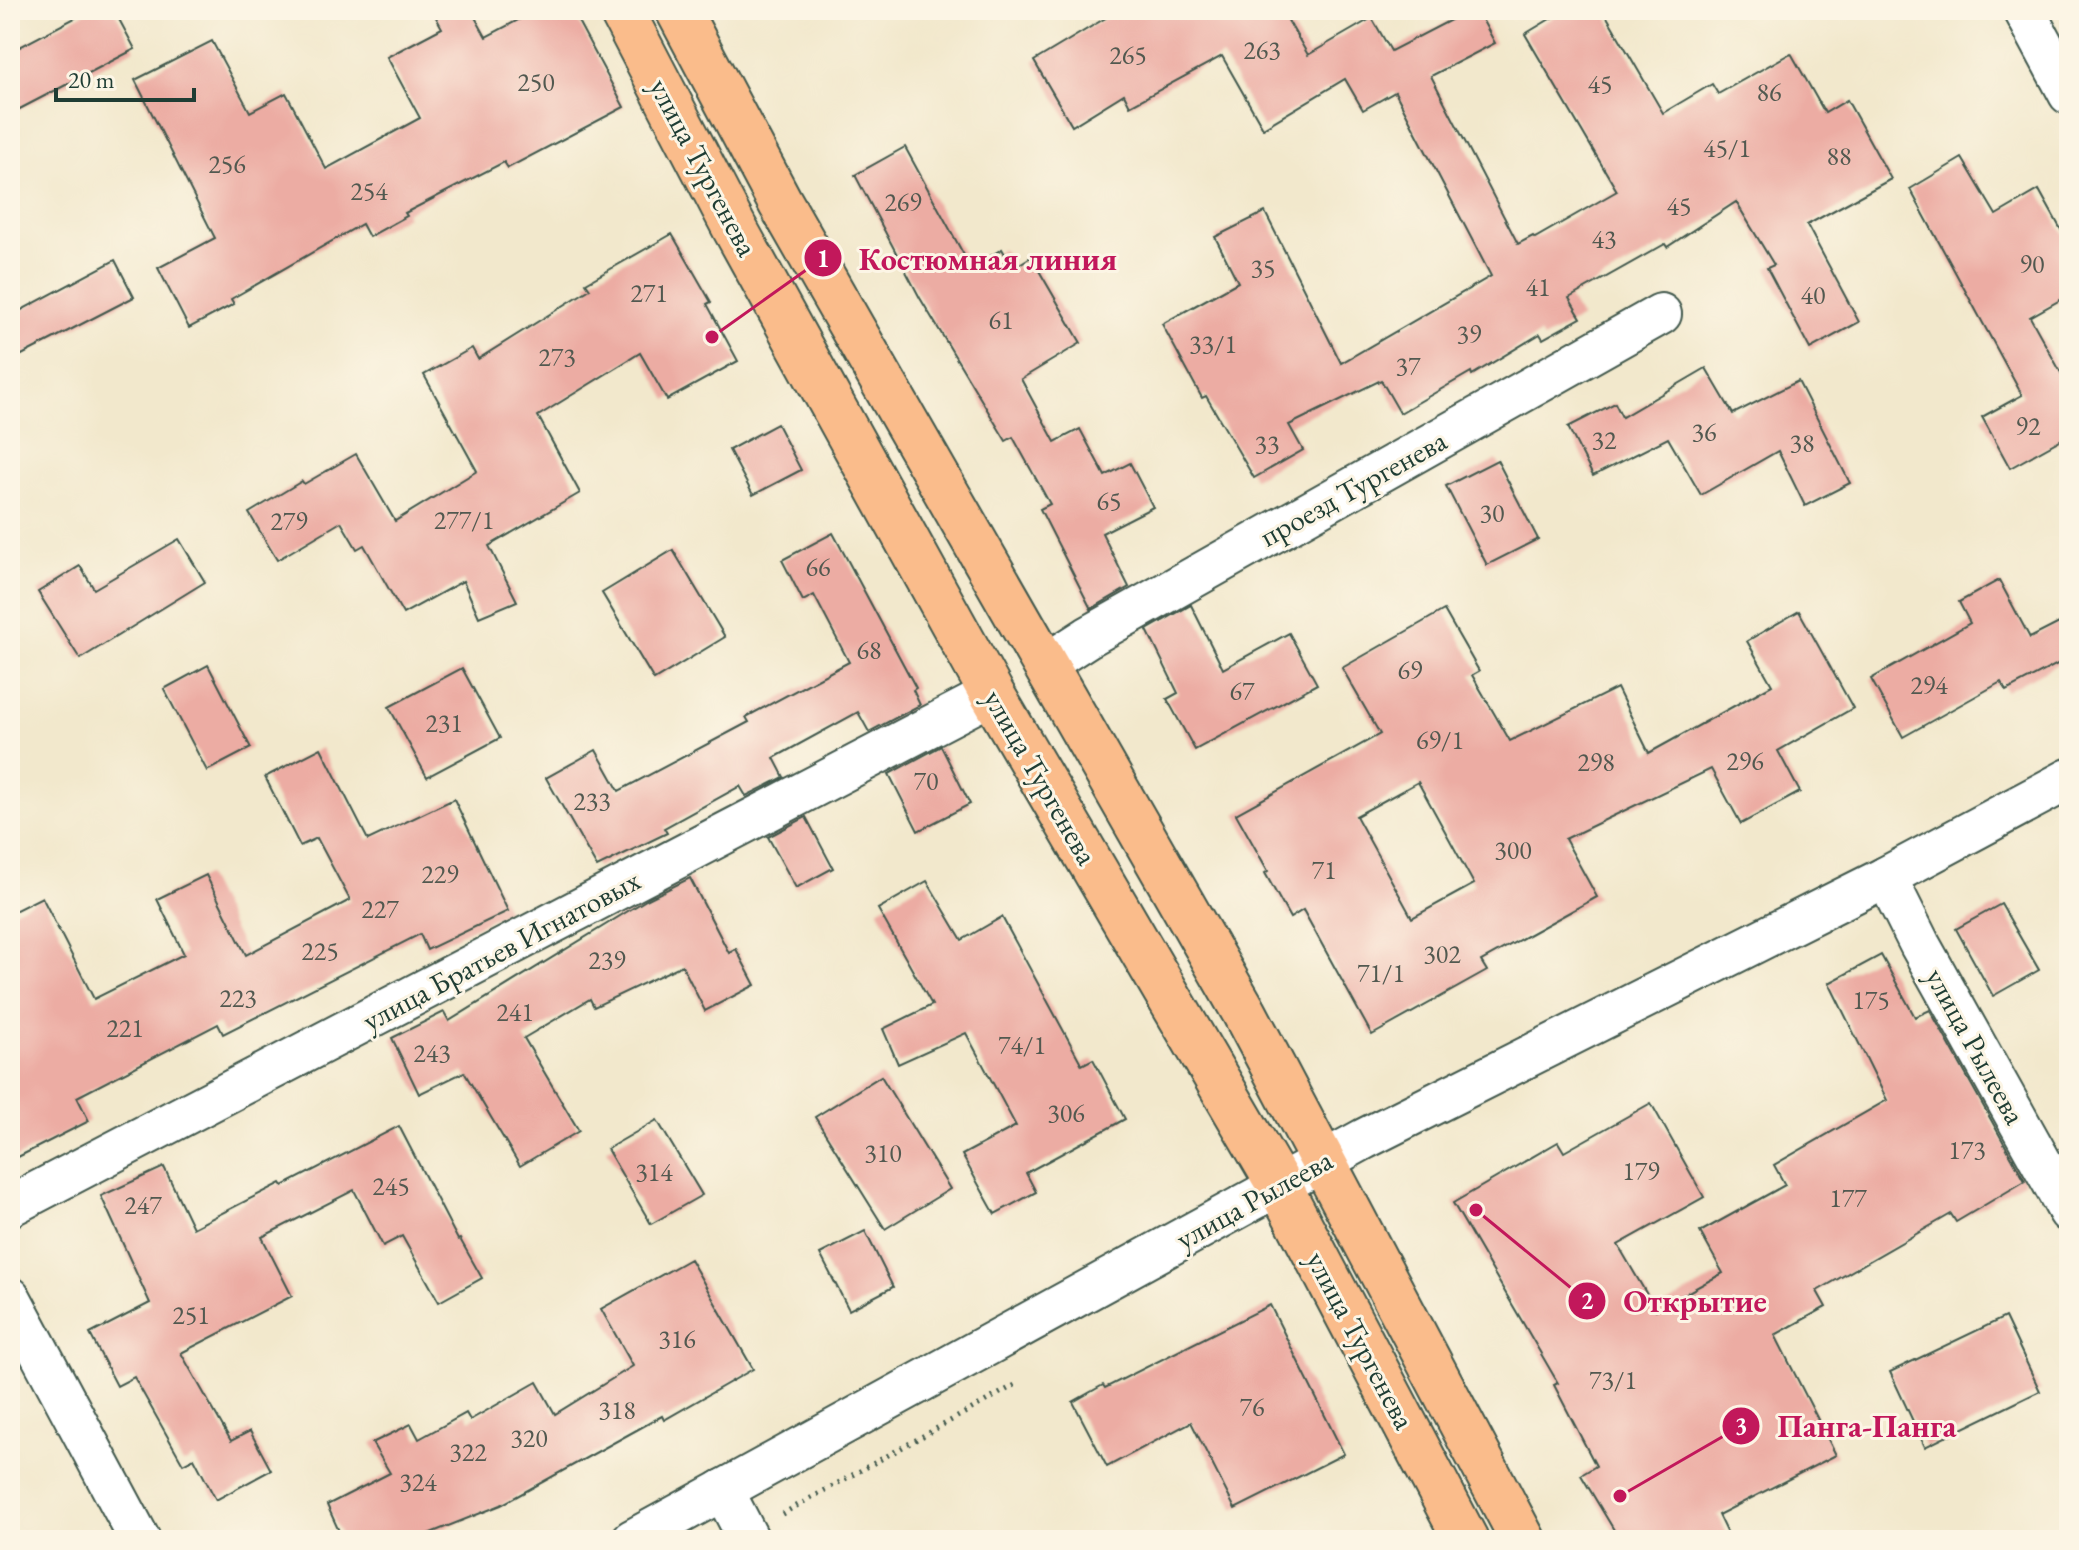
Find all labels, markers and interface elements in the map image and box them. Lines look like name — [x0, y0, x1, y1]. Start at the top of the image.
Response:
house number: 263 — [1243, 33, 1281, 67]
house number: 265 — [1109, 38, 1147, 72]
scale bar — [56, 52, 194, 102]
text: 20 m — [68, 64, 115, 95]
house number: 250 — [517, 65, 555, 99]
house number: 45 — [1588, 67, 1612, 101]
street label: улица Тургенева — [641, 71, 767, 263]
house number: 86 — [1757, 75, 1781, 109]
house number: 45/1 — [1703, 131, 1751, 165]
house number: 88 — [1827, 139, 1851, 173]
house number: 256 — [208, 147, 246, 181]
house number: 254 — [350, 174, 388, 208]
house number: 269 — [884, 185, 922, 219]
house number: 45 — [1667, 189, 1691, 223]
house number: 43 — [1592, 222, 1616, 256]
callout: Костюмная линия — [803, 230, 1133, 286]
text: Костюмная линия — [859, 238, 1117, 280]
text: 1 — [817, 243, 829, 274]
house number: 90 — [2020, 247, 2044, 281]
house number: 35 — [1251, 251, 1275, 285]
house number: 41 — [1526, 270, 1550, 304]
house number: 271 — [630, 276, 668, 310]
house number: 40 — [1801, 278, 1825, 312]
house number: 61 — [989, 303, 1013, 337]
house number: 39 — [1457, 317, 1482, 351]
house number: 33/1 — [1189, 327, 1237, 361]
house number: 273 — [538, 340, 576, 374]
house number: 37 — [1396, 349, 1421, 383]
house number: 92 — [2016, 409, 2041, 443]
house number: 36 — [1692, 415, 1716, 449]
street label: проезд Тургенева — [1253, 421, 1453, 555]
house number: 32 — [1592, 423, 1617, 457]
house number: 38 — [1790, 426, 1814, 460]
house number: 33 — [1255, 427, 1279, 461]
house number: 65 — [1097, 484, 1121, 518]
house number: 30 — [1480, 496, 1504, 530]
house number: 277/1 — [434, 503, 494, 537]
house number: 279 — [270, 504, 308, 538]
house number: 66 — [806, 550, 830, 584]
house number: 68 — [857, 633, 881, 667]
house number: 69 — [1398, 653, 1423, 687]
house number: 294 — [1910, 668, 1948, 702]
house number: 67 — [1230, 674, 1255, 708]
street label: улица Тургенева — [975, 682, 1107, 872]
house number: 231 — [425, 706, 463, 740]
house number: 69/1 — [1416, 723, 1464, 757]
house number: 296 — [1726, 744, 1764, 778]
house number: 298 — [1577, 745, 1615, 779]
house number: 70 — [914, 764, 938, 798]
house number: 233 — [573, 784, 611, 818]
house number: 300 — [1494, 833, 1532, 867]
house number: 71 — [1312, 853, 1336, 887]
house number: 229 — [421, 857, 459, 891]
street label: улица Братьев Игнатовых — [355, 860, 647, 1040]
house number: 227 — [361, 892, 399, 926]
house number: 225 — [301, 934, 339, 968]
house number: 302 — [1423, 937, 1461, 971]
house number: 239 — [588, 943, 626, 977]
house number: 71/1 — [1357, 956, 1405, 990]
street label: улица Рылеева — [1917, 961, 2035, 1131]
house number: 223 — [219, 981, 257, 1015]
house number: 175 — [1852, 983, 1890, 1017]
house number: 241 — [496, 995, 534, 1029]
house number: 221 — [106, 1011, 144, 1045]
house number: 74/1 — [998, 1028, 1046, 1062]
house number: 243 — [413, 1036, 451, 1070]
house number: 306 — [1047, 1096, 1085, 1130]
house number: 173 — [1948, 1133, 1986, 1167]
house number: 310 — [864, 1136, 902, 1170]
street label: улица Рылеева — [1169, 1140, 1339, 1258]
house number: 179 — [1622, 1154, 1660, 1188]
house number: 314 — [635, 1155, 673, 1189]
house number: 245 — [372, 1169, 410, 1203]
house number: 177 — [1829, 1181, 1867, 1215]
house number: 247 — [124, 1188, 162, 1222]
street label: улица Тургенева — [1298, 1244, 1424, 1436]
callout: Открытие — [1567, 1273, 1782, 1329]
text: Открытие — [1623, 1280, 1767, 1322]
text: 2 — [1581, 1285, 1594, 1316]
house number: 251 — [172, 1298, 210, 1332]
house number: 316 — [658, 1322, 696, 1356]
house number: 73/1 — [1589, 1363, 1637, 1397]
house number: 76 — [1240, 1390, 1264, 1424]
house number: 318 — [598, 1393, 636, 1427]
callout: Панга-Панга — [1721, 1398, 1972, 1454]
text: Панга-Панга — [1777, 1405, 1958, 1447]
text: 3 — [1735, 1410, 1747, 1441]
house number: 320 — [510, 1421, 548, 1455]
house number: 322 — [449, 1435, 487, 1469]
house number: 324 — [399, 1465, 437, 1499]

